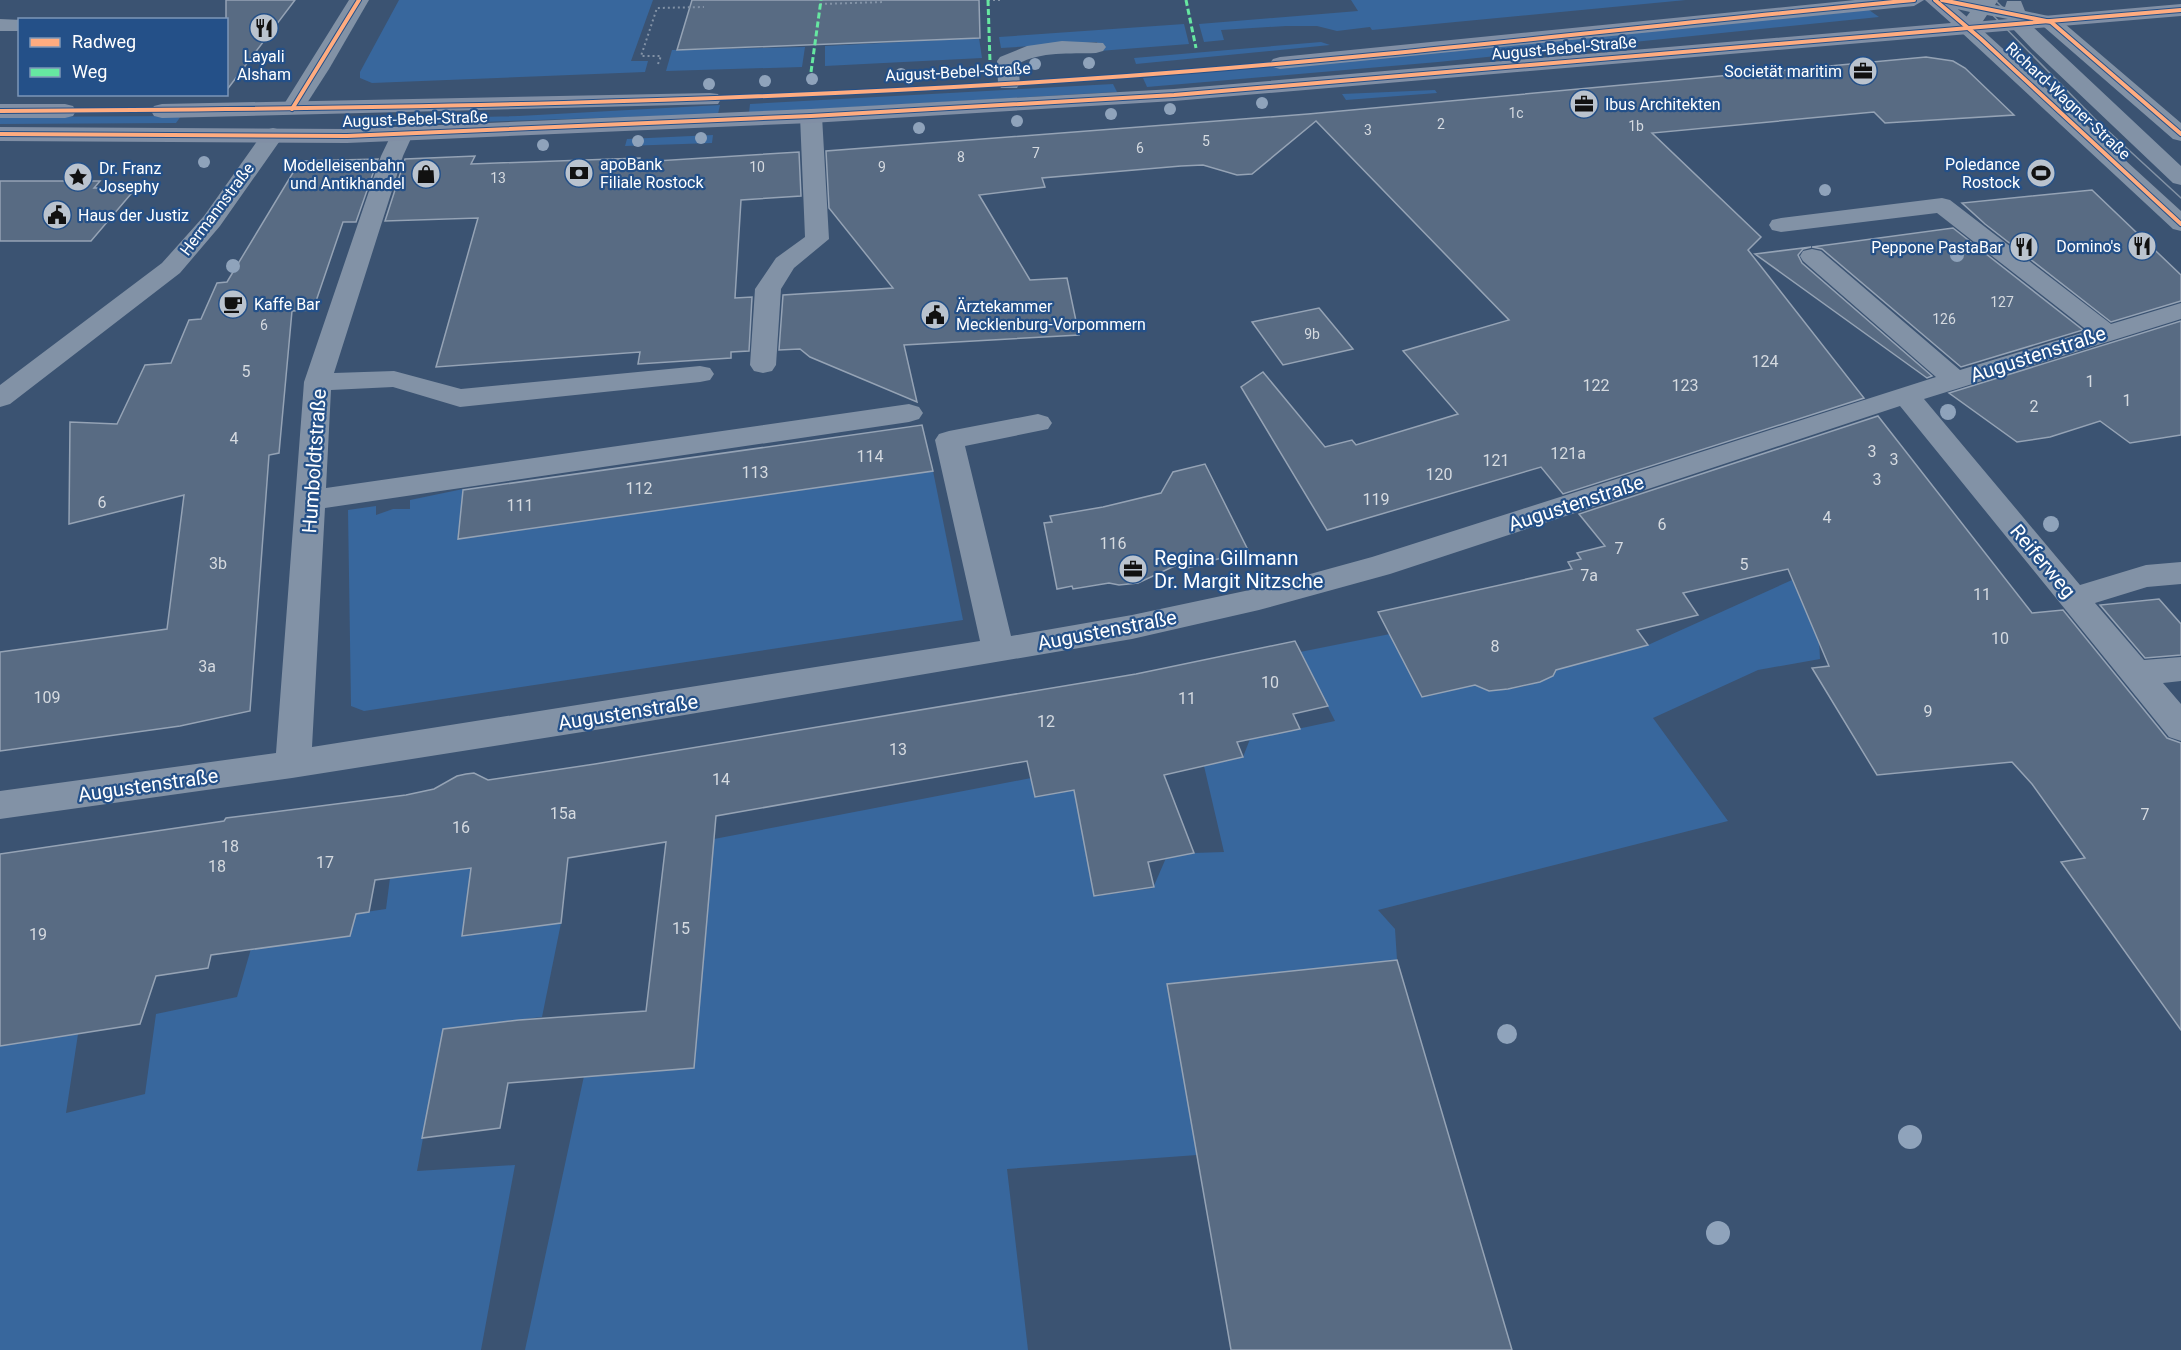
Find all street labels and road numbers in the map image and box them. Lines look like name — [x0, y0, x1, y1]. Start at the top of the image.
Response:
street label: August-Bebel-Straße — [1491, 32, 1637, 64]
street label: Richard-Wagner-Straße — [2002, 38, 2134, 164]
street label: August-Bebel-Straße — [885, 59, 1031, 85]
street label: August-Bebel-Straße — [342, 107, 488, 131]
street label: Hermannstraße — [176, 159, 258, 259]
street label: Augustenstraße — [1967, 321, 2109, 387]
street label: Humboldtstraße — [297, 388, 331, 534]
street label: Augustenstraße — [1505, 470, 1647, 536]
street label: Reiferweg — [2005, 519, 2081, 603]
street label: Augustenstraße — [1035, 605, 1179, 655]
street label: Augustenstraße — [556, 689, 700, 735]
street label: Augustenstraße — [76, 763, 220, 807]

